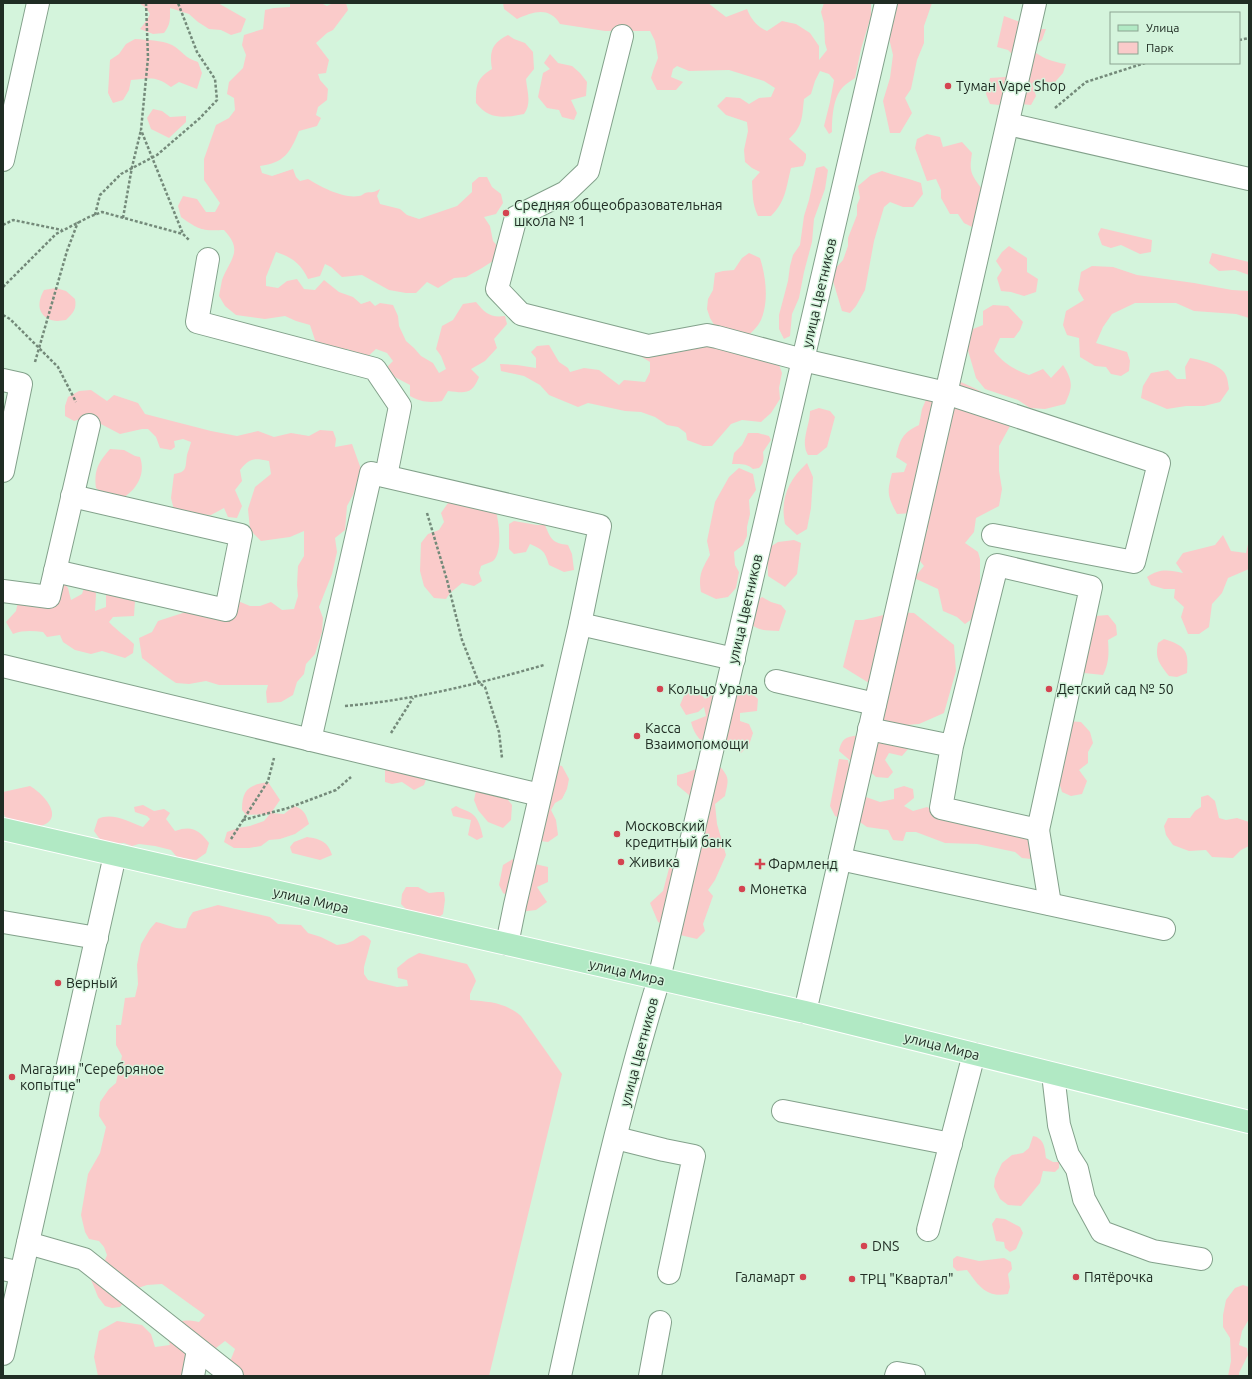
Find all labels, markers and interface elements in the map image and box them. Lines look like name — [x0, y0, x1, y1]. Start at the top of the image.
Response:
legend — [1110, 12, 1240, 64]
text: Улица — [1146, 21, 1179, 34]
text: Парк — [1146, 41, 1174, 54]
place label: Туман Vape Shop — [956, 78, 1066, 94]
marker: Туман Vape Shop — [943, 81, 953, 91]
place label: Средняя общеобразовательная школа № 1 — [514, 197, 723, 229]
marker: Средняя общеобразовательная школа № 1 — [501, 208, 511, 218]
street label: улица Цветников — [799, 236, 839, 350]
street label: улица Цветников — [725, 552, 765, 666]
place label: Кольцо Урала — [668, 681, 758, 697]
place label: Детский сад № 50 — [1057, 681, 1174, 697]
marker: Кольцо Урала — [655, 684, 665, 694]
marker: Детский сад № 50 — [1044, 684, 1054, 694]
place label: Касса Взаимопомощи — [645, 720, 749, 752]
marker: Касса Взаимопомощи — [632, 731, 642, 741]
place label: Московский кредитный банк — [625, 818, 732, 850]
marker: Московский кредитный банк — [612, 829, 622, 839]
place label: Живика — [629, 854, 680, 870]
place label: Фармленд — [768, 856, 838, 872]
marker: Живика — [616, 857, 626, 867]
marker: Фармленд — [755, 859, 765, 869]
place label: Монетка — [750, 881, 807, 897]
street label: улица Мира — [272, 884, 350, 916]
marker: Монетка — [737, 884, 747, 894]
street label: улица Мира — [588, 956, 666, 988]
place label: Верный — [66, 975, 118, 991]
marker: Верный — [53, 978, 63, 988]
street label: улица Цветников — [617, 996, 661, 1108]
street label: улица Мира — [903, 1029, 981, 1063]
place label: Магазин "Серебряное копытце" — [20, 1061, 164, 1093]
marker: Магазин "Серебряное копытце" — [7, 1072, 17, 1082]
place label: DNS — [872, 1238, 899, 1254]
marker: DNS — [859, 1241, 869, 1251]
place label: Галамарт — [735, 1269, 795, 1285]
place label: Пятёрочка — [1084, 1269, 1153, 1285]
place label: ТРЦ "Квартал" — [860, 1271, 954, 1287]
marker: Галамарт — [798, 1272, 808, 1282]
marker: Пятёрочка — [1071, 1272, 1081, 1282]
marker: ТРЦ "Квартал" — [847, 1274, 857, 1284]

